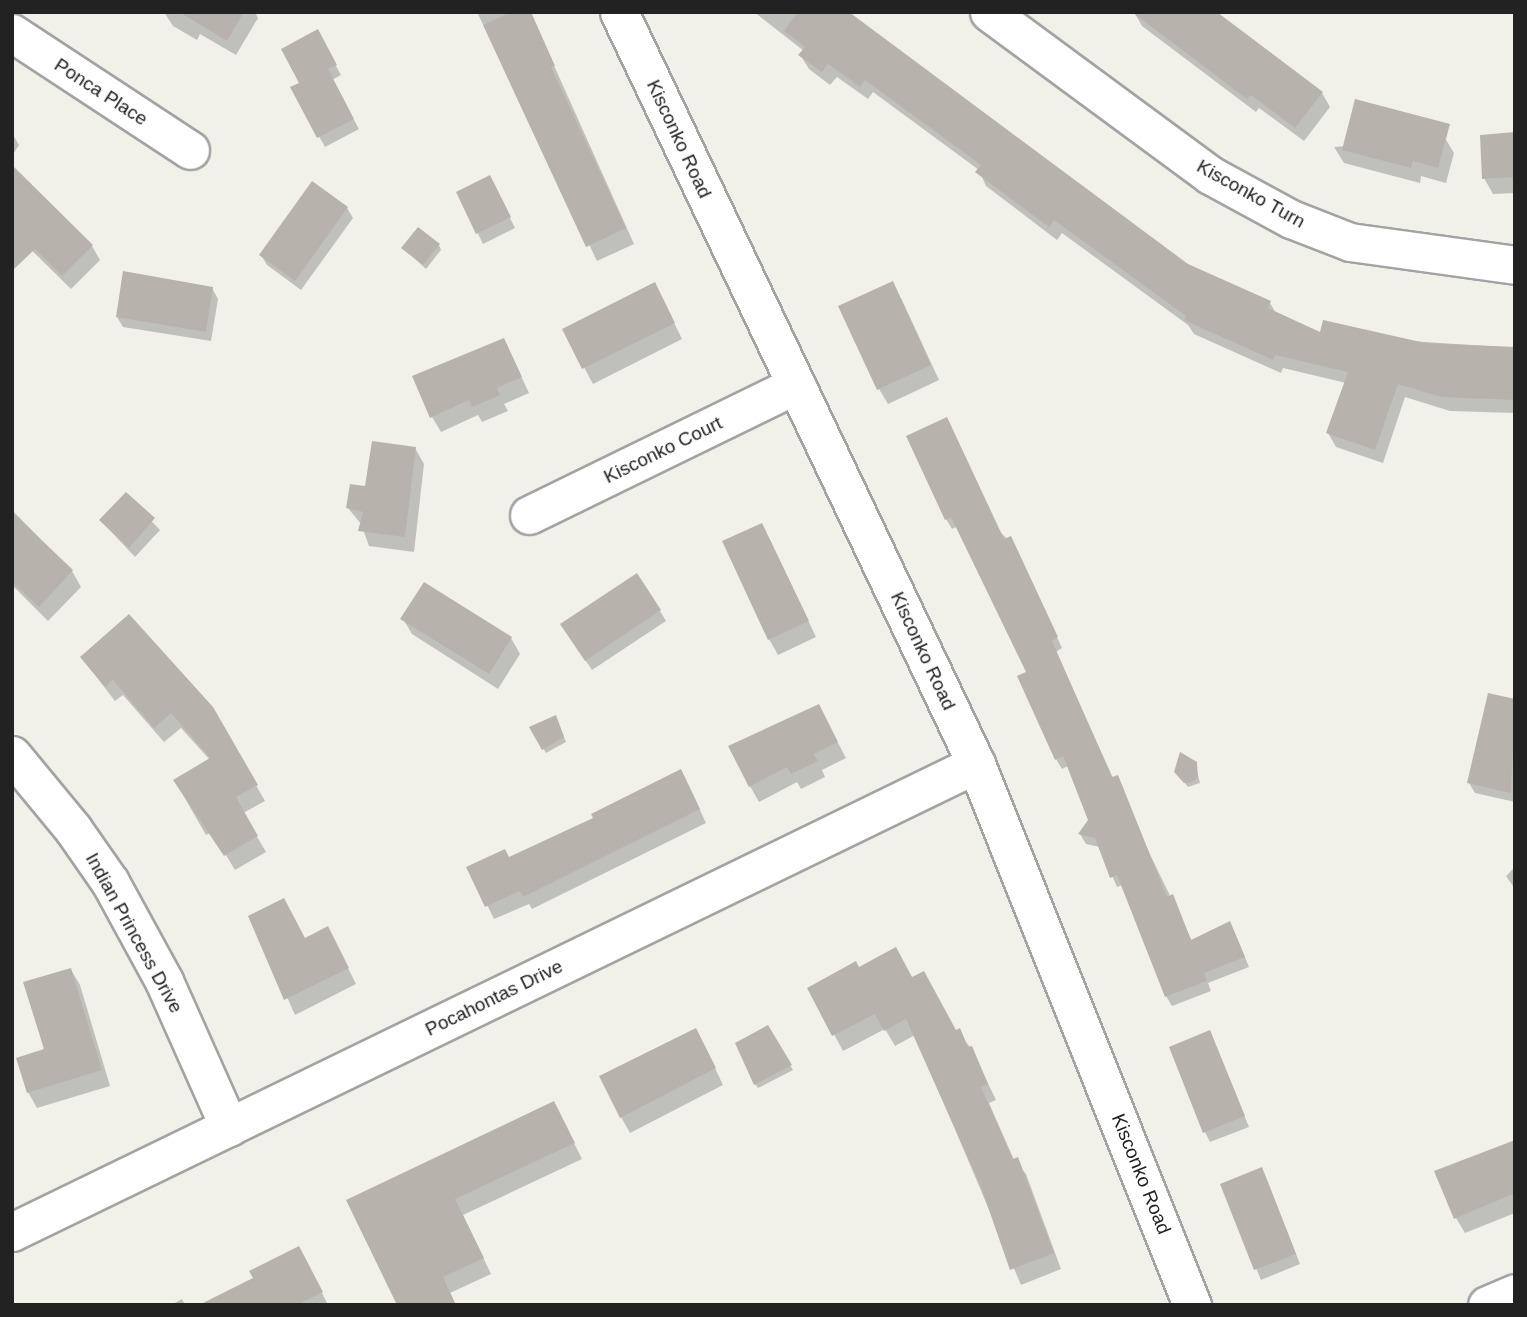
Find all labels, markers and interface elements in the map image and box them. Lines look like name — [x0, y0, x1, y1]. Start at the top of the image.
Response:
street label: Ponca Place — [50, 53, 152, 131]
street label: Kisconko Road — [642, 76, 716, 202]
street label: Kisconko Turn — [1193, 155, 1309, 233]
street label: Kisconko Court — [600, 412, 726, 488]
street label: Kisconko Road — [886, 588, 960, 714]
street label: Indian Princess Drive — [81, 849, 187, 1017]
street label: Pocahontas Drive — [422, 955, 566, 1041]
street label: Kisconko Road — [1106, 1110, 1176, 1238]

